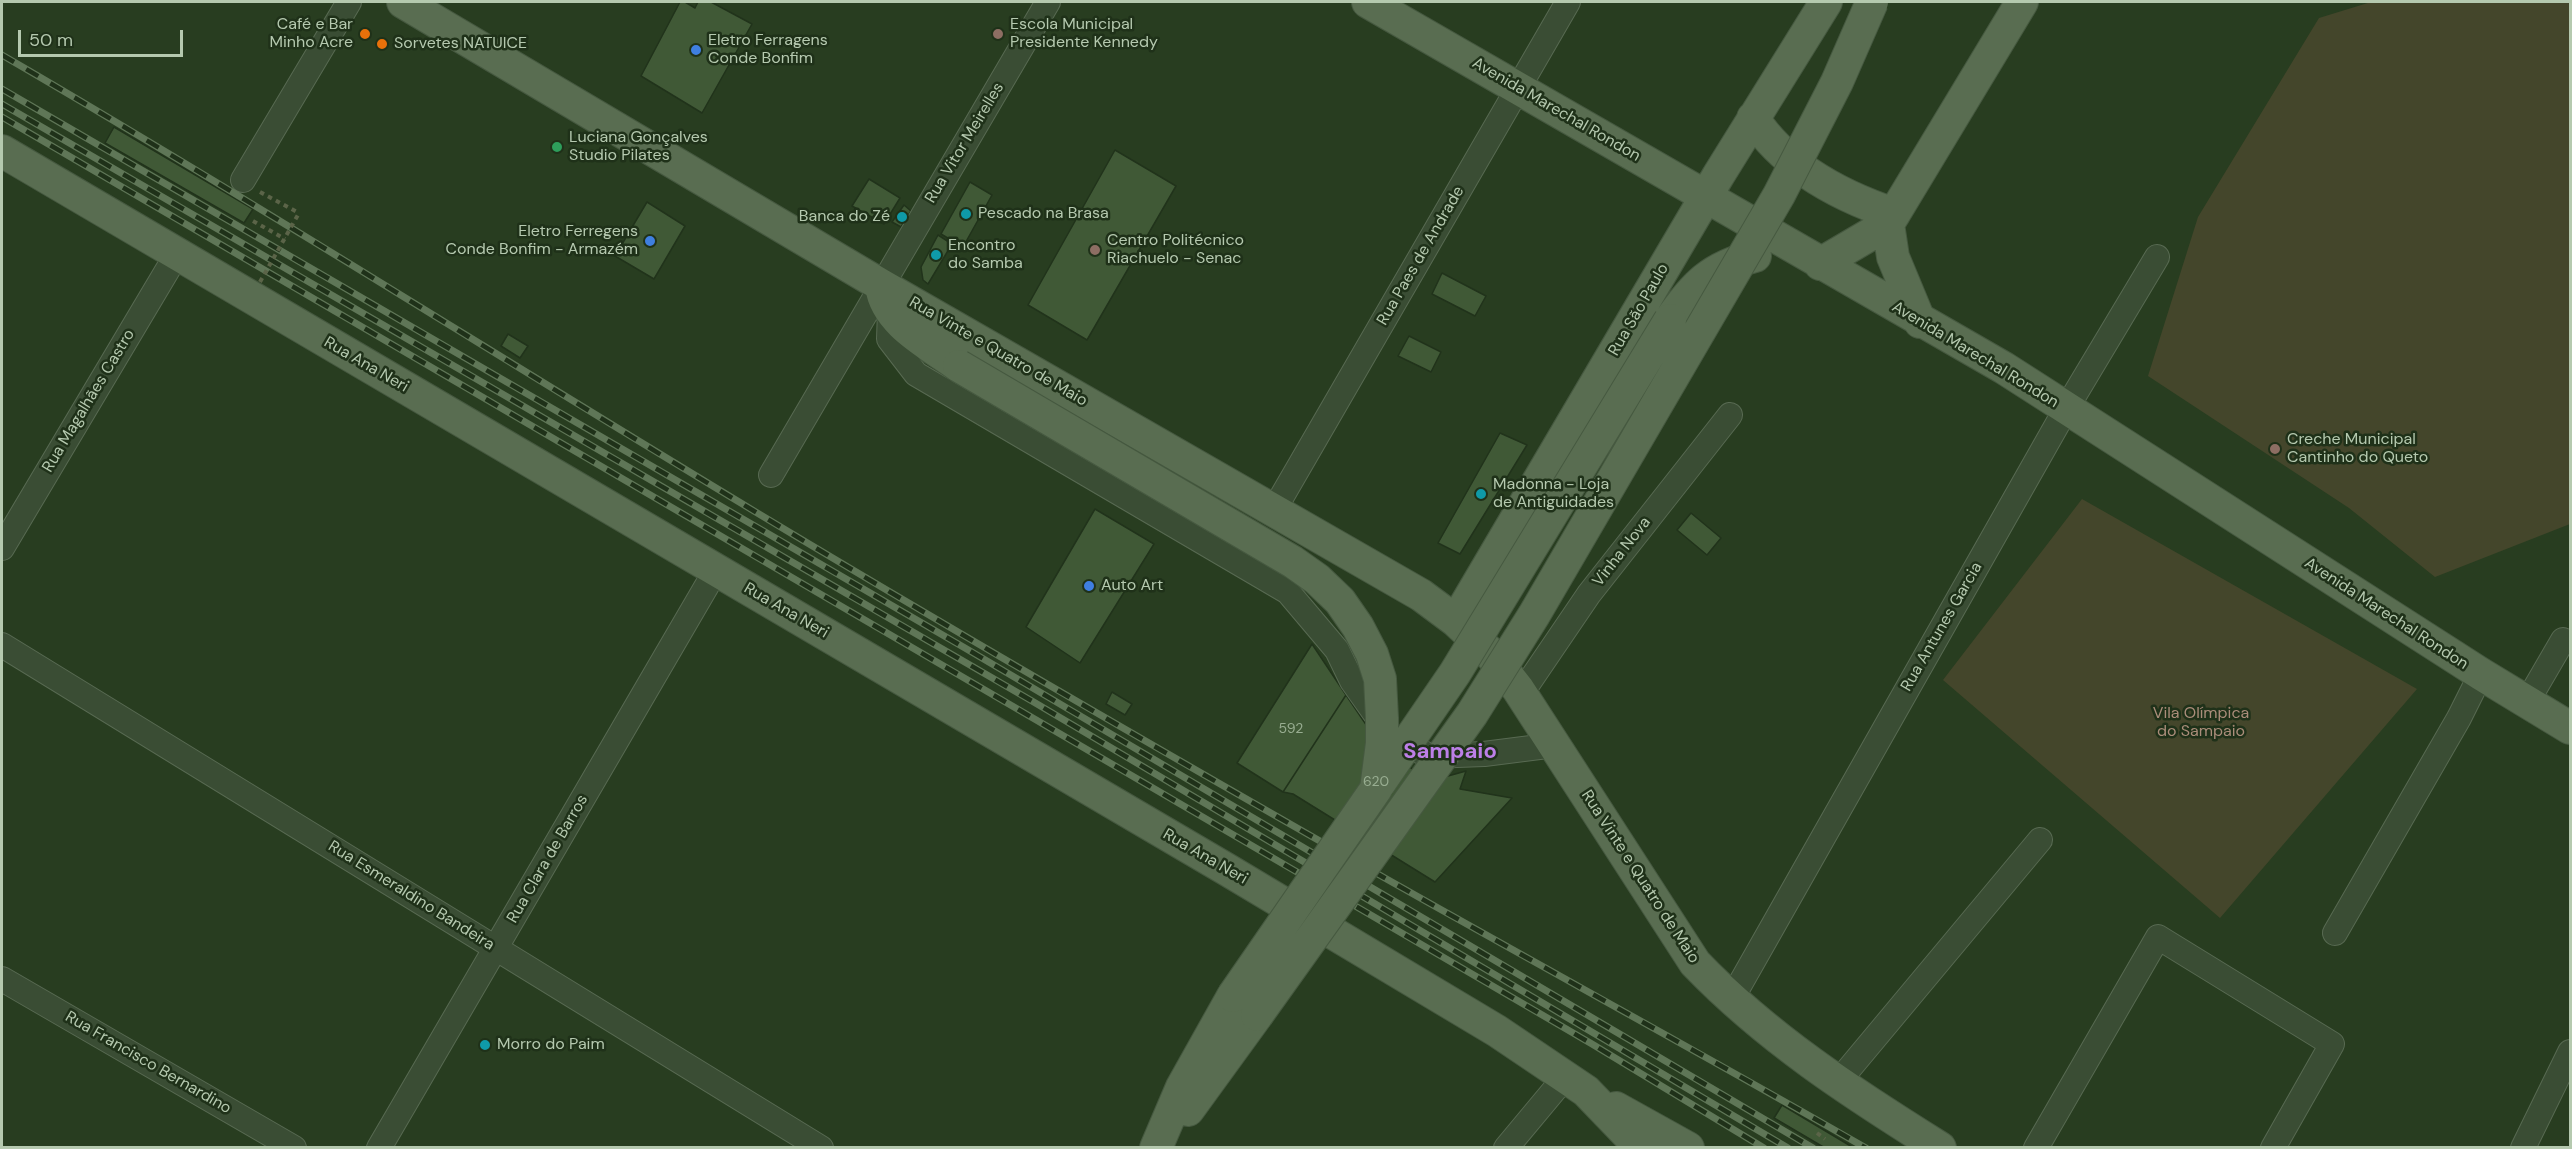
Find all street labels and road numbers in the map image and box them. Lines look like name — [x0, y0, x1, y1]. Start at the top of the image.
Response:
street label: Avenida Marechal Rondon — [1468, 54, 1644, 166]
street label: Rua Vitor Meirelles — [921, 79, 1009, 207]
street label: Rua Paes de Andrade — [1373, 183, 1469, 329]
street label: Rua São Paulo — [1605, 261, 1673, 359]
street label: Rua Vinte e Quatro de Maio — [905, 293, 1091, 411]
street label: Avenida Marechal Rondon — [1888, 298, 2062, 412]
street label: Rua Magalhães Castro — [39, 326, 139, 476]
street label: Rua Ana Neri — [320, 333, 412, 397]
street label: Vinha Nova — [1589, 513, 1655, 591]
street label: Avenida Marechal Rondon — [2301, 554, 2471, 674]
street label: Rua Antunes Garcia — [1897, 559, 1987, 695]
street label: Rua Ana Neri — [740, 579, 832, 643]
street label: Rua Vinte e Quatro de Maio — [1577, 787, 1703, 967]
street label: Rua Clara de Barros — [503, 791, 593, 927]
street label: Rua Ana Neri — [1159, 825, 1251, 889]
street label: Rua Esmeraldino Bandeira — [324, 837, 498, 955]
street label: Rua Francisco Bernardino — [62, 1008, 234, 1118]

